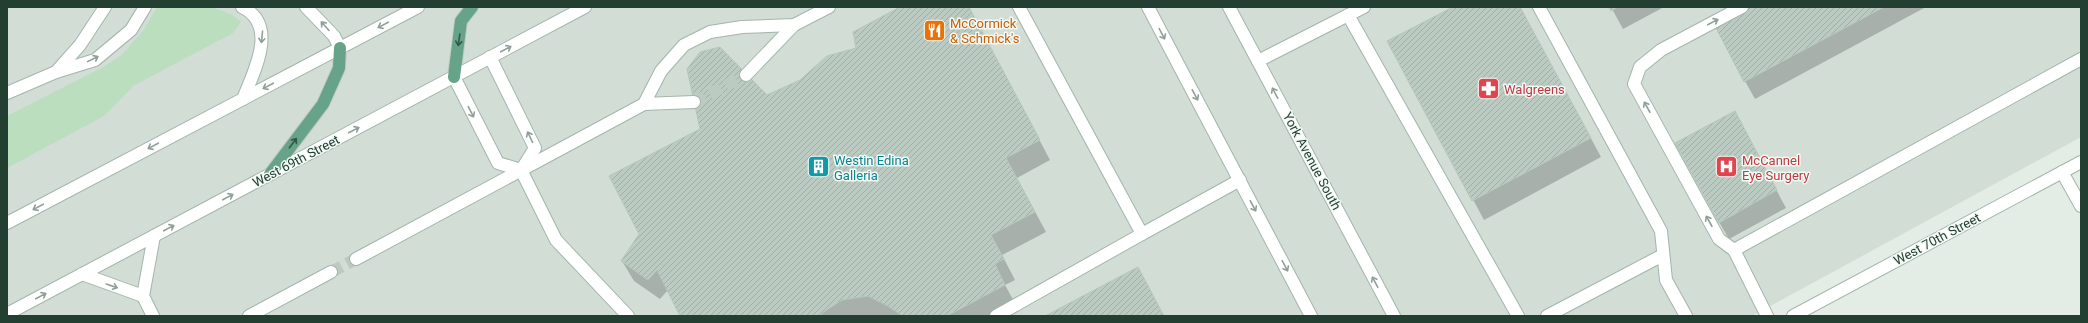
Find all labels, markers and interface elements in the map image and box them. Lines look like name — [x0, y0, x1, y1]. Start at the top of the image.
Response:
place label: McCormick & Schmick's — [950, 16, 1020, 46]
restaurant icon: McCormick & Schmick's — [921, 17, 947, 43]
one-way arrow — [1707, 18, 1719, 26]
one-way arrow — [320, 21, 330, 31]
one-way arrow — [377, 22, 389, 29]
one-way arrow — [1159, 27, 1167, 39]
one-way arrow — [258, 30, 265, 43]
one-way arrow — [455, 33, 463, 46]
one-way arrow — [500, 45, 512, 52]
one-way arrow — [87, 55, 99, 62]
pharmacy icon: Walgreens — [1476, 76, 1502, 102]
place label: Walgreens — [1504, 82, 1565, 97]
one-way arrow — [262, 83, 274, 90]
one-way arrow — [1271, 87, 1278, 99]
one-way arrow — [1191, 88, 1199, 100]
one-way arrow — [1642, 101, 1650, 113]
one-way arrow — [468, 105, 476, 117]
street label: York Avenue South — [1280, 110, 1344, 212]
one-way arrow — [348, 126, 360, 133]
one-way arrow — [526, 131, 533, 143]
street label: West 69th Street — [250, 132, 342, 190]
one-way arrow — [289, 138, 298, 149]
one-way arrow — [147, 143, 159, 151]
place label: Westin Edina Galleria — [834, 153, 909, 183]
place label: McCannel Eye Surgery — [1742, 153, 1809, 183]
building icon: Westin Edina Galleria — [806, 154, 832, 180]
hospital icon: McCannel Eye Surgery — [1713, 154, 1739, 180]
one-way arrow — [222, 193, 234, 200]
one-way arrow — [1250, 200, 1258, 212]
one-way arrow — [32, 204, 44, 211]
street label: West 70th Street — [1891, 210, 1983, 268]
one-way arrow — [1705, 215, 1713, 227]
one-way arrow — [162, 224, 174, 232]
one-way arrow — [1282, 260, 1289, 272]
one-way arrow — [1371, 276, 1379, 288]
one-way arrow — [106, 282, 118, 290]
one-way arrow — [35, 292, 47, 299]

